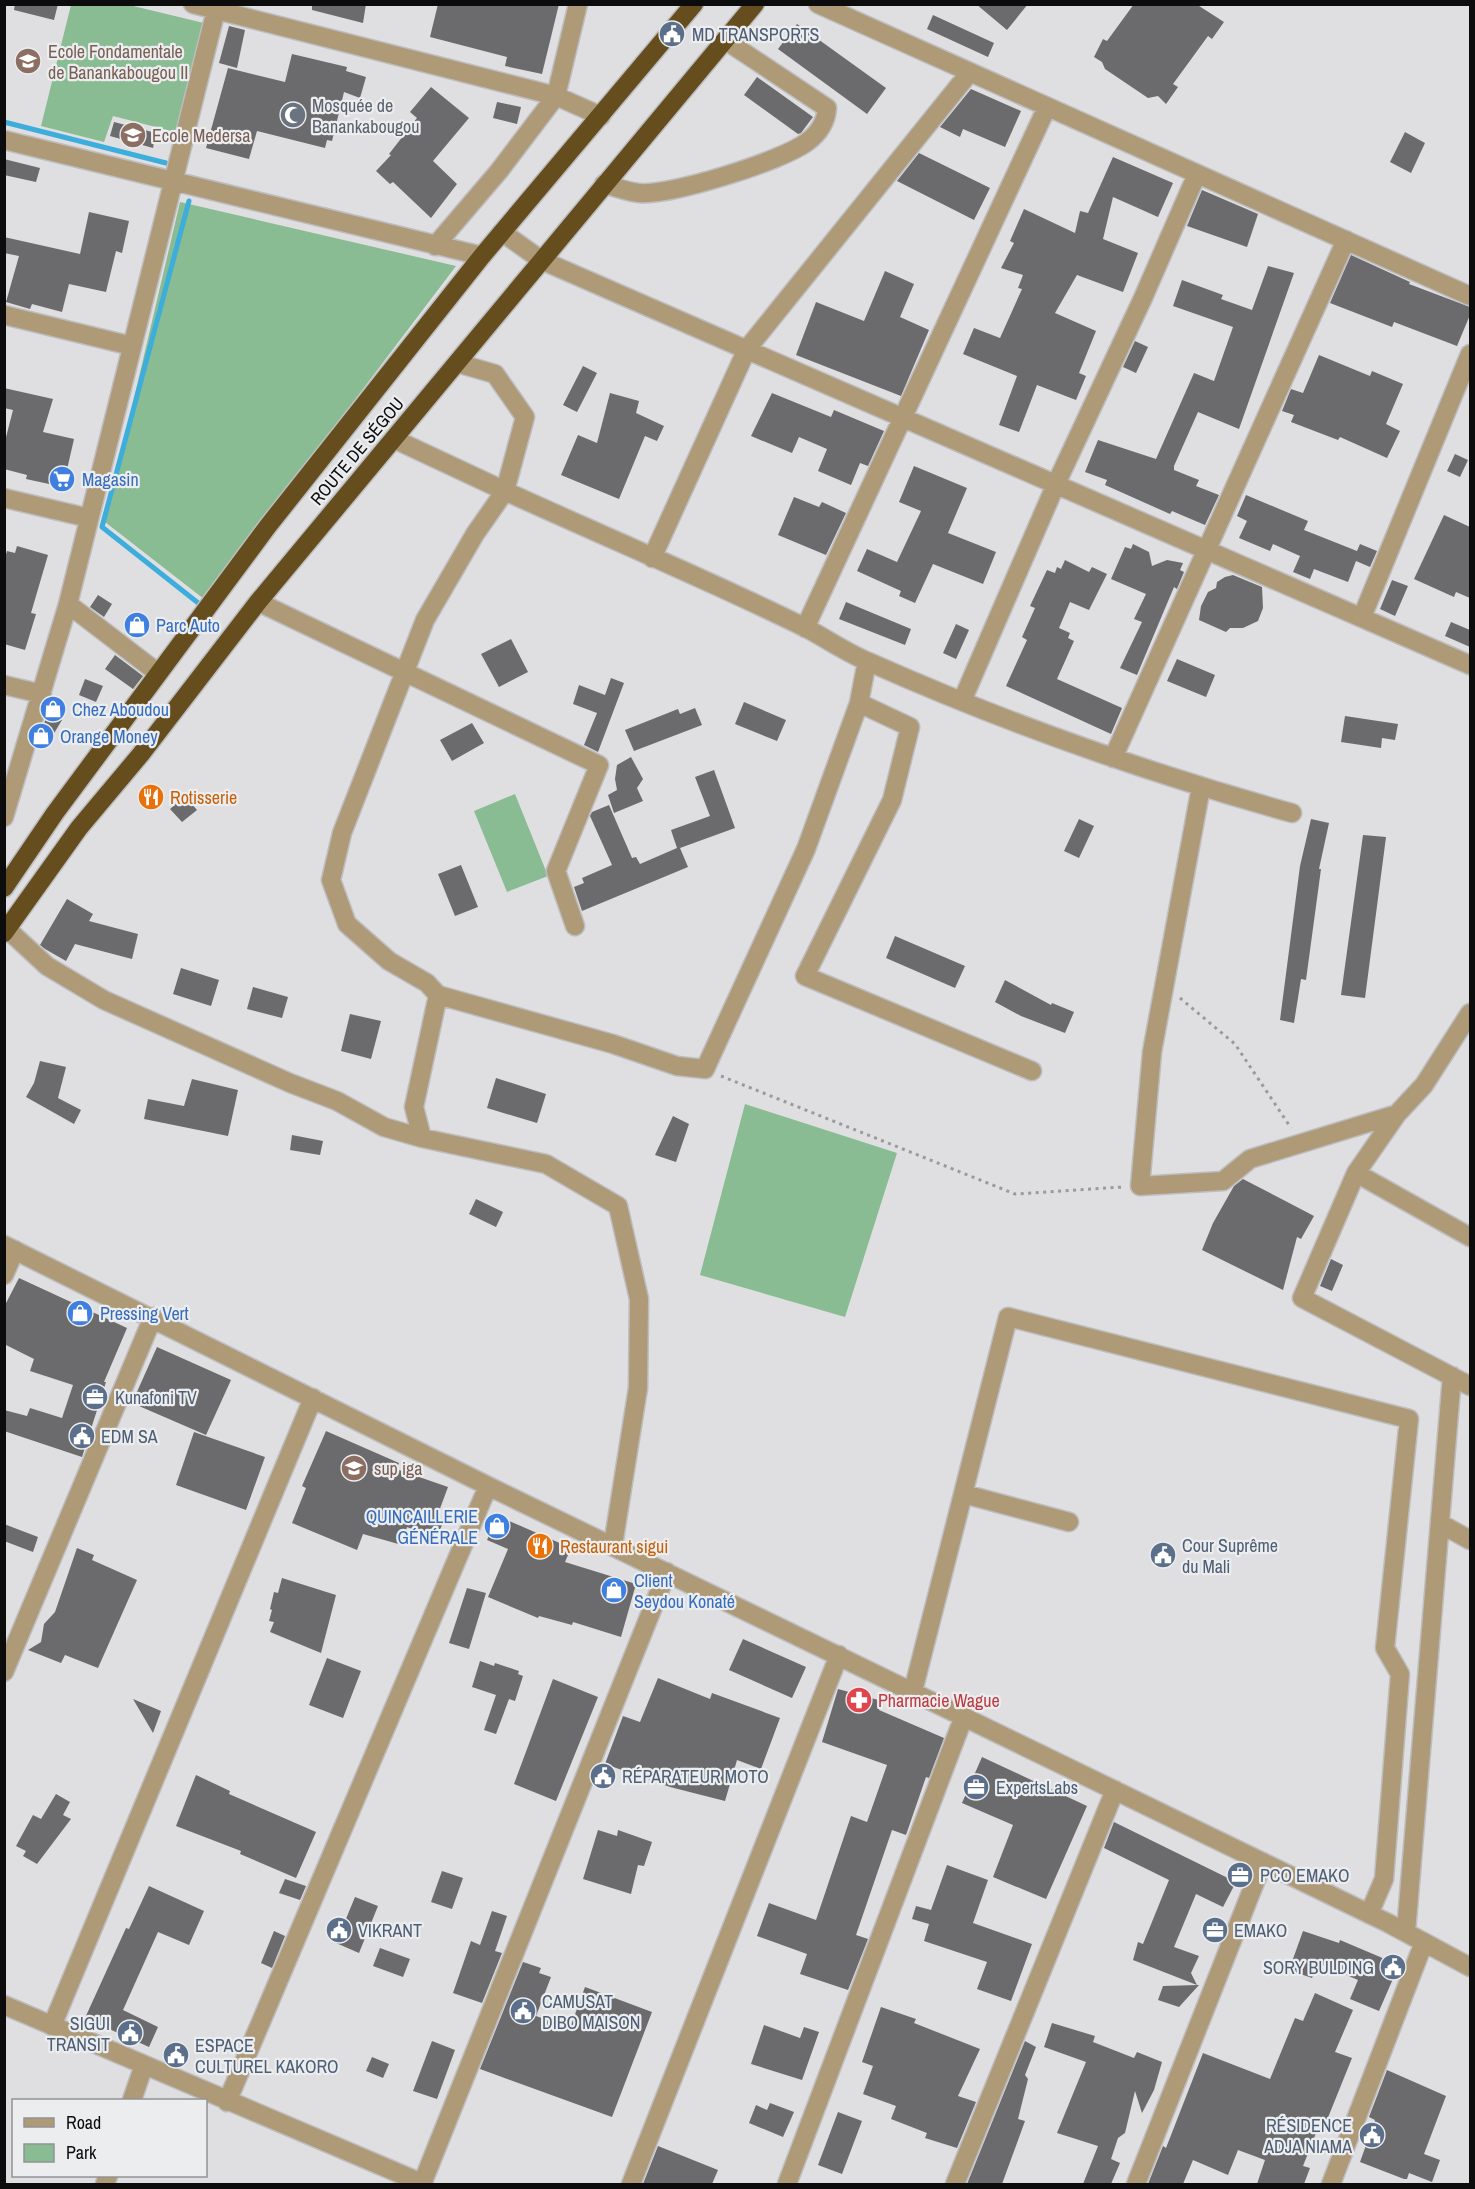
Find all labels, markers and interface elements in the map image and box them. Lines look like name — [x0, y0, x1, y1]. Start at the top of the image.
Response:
public building icon: MD TRANSPORTS — [657, 19, 687, 49]
place label: MD TRANSPORTS — [692, 22, 820, 47]
place label: Ecole Fondamentale de Banankabougou II — [48, 39, 188, 85]
school or university icon: Ecole Fondamentale de Banankabougou II — [13, 46, 43, 76]
place label: Mosquée de Banankabougou — [312, 93, 420, 139]
mosque icon: Mosquée de Banankabougou — [278, 100, 308, 130]
school or university icon: Ecole Medersa — [118, 120, 148, 150]
place label: Ecole Medersa — [152, 123, 250, 148]
street label: ROUTE DE SÉGOU — [304, 392, 410, 510]
supermarket icon: Magasin — [47, 464, 77, 494]
place label: Magasin — [82, 467, 139, 492]
shop icon: Parc Auto — [122, 610, 152, 640]
place label: Parc Auto — [156, 613, 220, 638]
shop icon: Chez Aboudou — [38, 694, 68, 724]
place label: Chez Aboudou — [72, 697, 169, 722]
shop icon: Orange Money — [26, 721, 56, 751]
place label: Orange Money — [60, 724, 158, 749]
restaurant icon: Rotisserie — [136, 782, 166, 812]
place label: Rotisserie — [170, 785, 237, 810]
shop icon: Pressing Vert — [65, 1298, 95, 1328]
place label: Pressing Vert — [100, 1301, 189, 1326]
office icon: Kunafoni TV — [80, 1382, 110, 1412]
place label: Kunafoni TV — [115, 1385, 197, 1410]
public building icon: EDM SA — [67, 1421, 97, 1451]
place label: EDM SA — [101, 1424, 158, 1449]
school or university icon: sup iga — [339, 1453, 369, 1483]
place label: sup iga — [374, 1456, 422, 1481]
place label: QUINCAILLERIE GÉNÉRALE — [366, 1504, 478, 1550]
shop icon: QUINCAILLERIE GÉNÉRALE — [482, 1511, 512, 1541]
restaurant icon: Restaurant sigui — [525, 1531, 555, 1561]
place label: Cour Suprême du Mali — [1182, 1533, 1278, 1579]
place label: Restaurant sigui — [560, 1534, 668, 1559]
public building icon: Cour Suprême du Mali — [1148, 1540, 1178, 1570]
place label: Client Seydou Konaté — [634, 1568, 735, 1614]
shop icon: Client Seydou Konaté — [599, 1575, 629, 1605]
pharmacy icon: Pharmacie Wague — [844, 1685, 874, 1715]
place label: Pharmacie Wague — [878, 1688, 1000, 1713]
public building icon: RÉPARATEUR MOTO — [588, 1761, 618, 1791]
place label: RÉPARATEUR MOTO — [622, 1764, 769, 1789]
office icon: ExpertsLabs — [961, 1772, 991, 1802]
place label: ExpertsLabs — [996, 1775, 1078, 1800]
office icon: PCO EMAKO — [1225, 1860, 1255, 1890]
place label: PCO EMAKO — [1260, 1863, 1349, 1888]
public building icon: VIKRANT — [324, 1915, 354, 1945]
office icon: EMAKO — [1200, 1915, 1230, 1945]
place label: VIKRANT — [358, 1918, 422, 1943]
place label: EMAKO — [1234, 1918, 1287, 1943]
public building icon: SORY BULDING — [1378, 1952, 1408, 1982]
place label: SORY BULDING — [1263, 1955, 1374, 1980]
place label: CAMUSAT DIBO MAISON — [542, 1989, 640, 2035]
public building icon: CAMUSAT DIBO MAISON — [508, 1996, 538, 2026]
place label: SIGUI TRANSIT — [47, 2011, 110, 2057]
public building icon: SIGUI TRANSIT — [115, 2018, 145, 2048]
place label: ESPACE CULTUREL KAKORO — [195, 2033, 339, 2079]
public building icon: ESPACE CULTUREL KAKORO — [161, 2040, 191, 2070]
legend — [12, 2099, 207, 2177]
text: Road — [66, 2110, 101, 2135]
place label: RÉSIDENCE ADJA NIAMA — [1263, 2113, 1352, 2159]
public building icon: RÉSIDENCE ADJA NIAMA — [1357, 2120, 1387, 2150]
text: Park — [66, 2140, 97, 2165]

